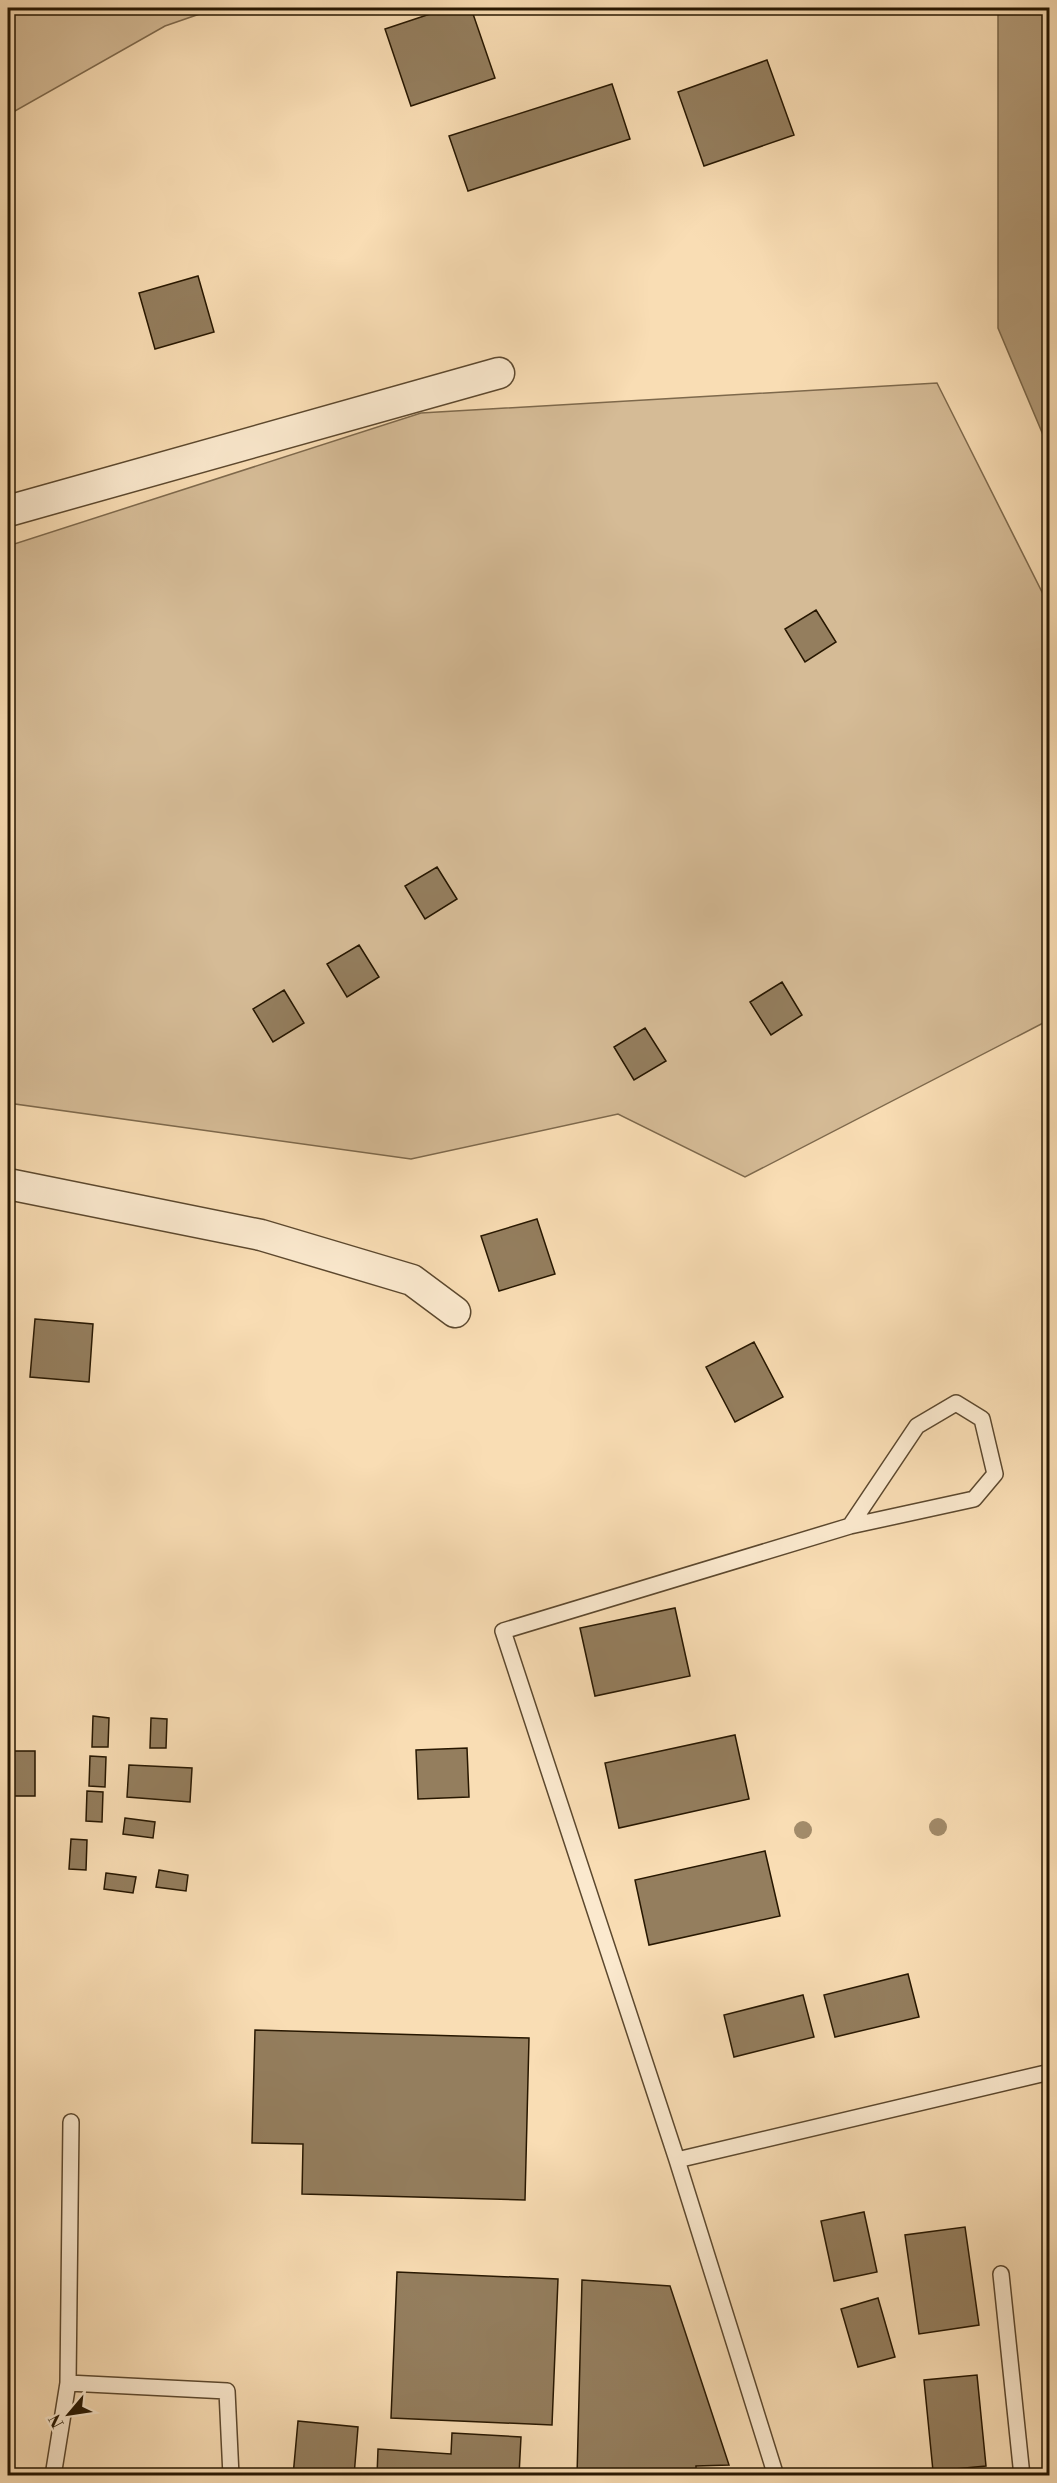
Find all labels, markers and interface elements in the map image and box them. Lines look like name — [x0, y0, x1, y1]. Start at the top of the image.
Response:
north arrow — [39, 2384, 99, 2444]
text: N — [45, 2410, 69, 2431]

